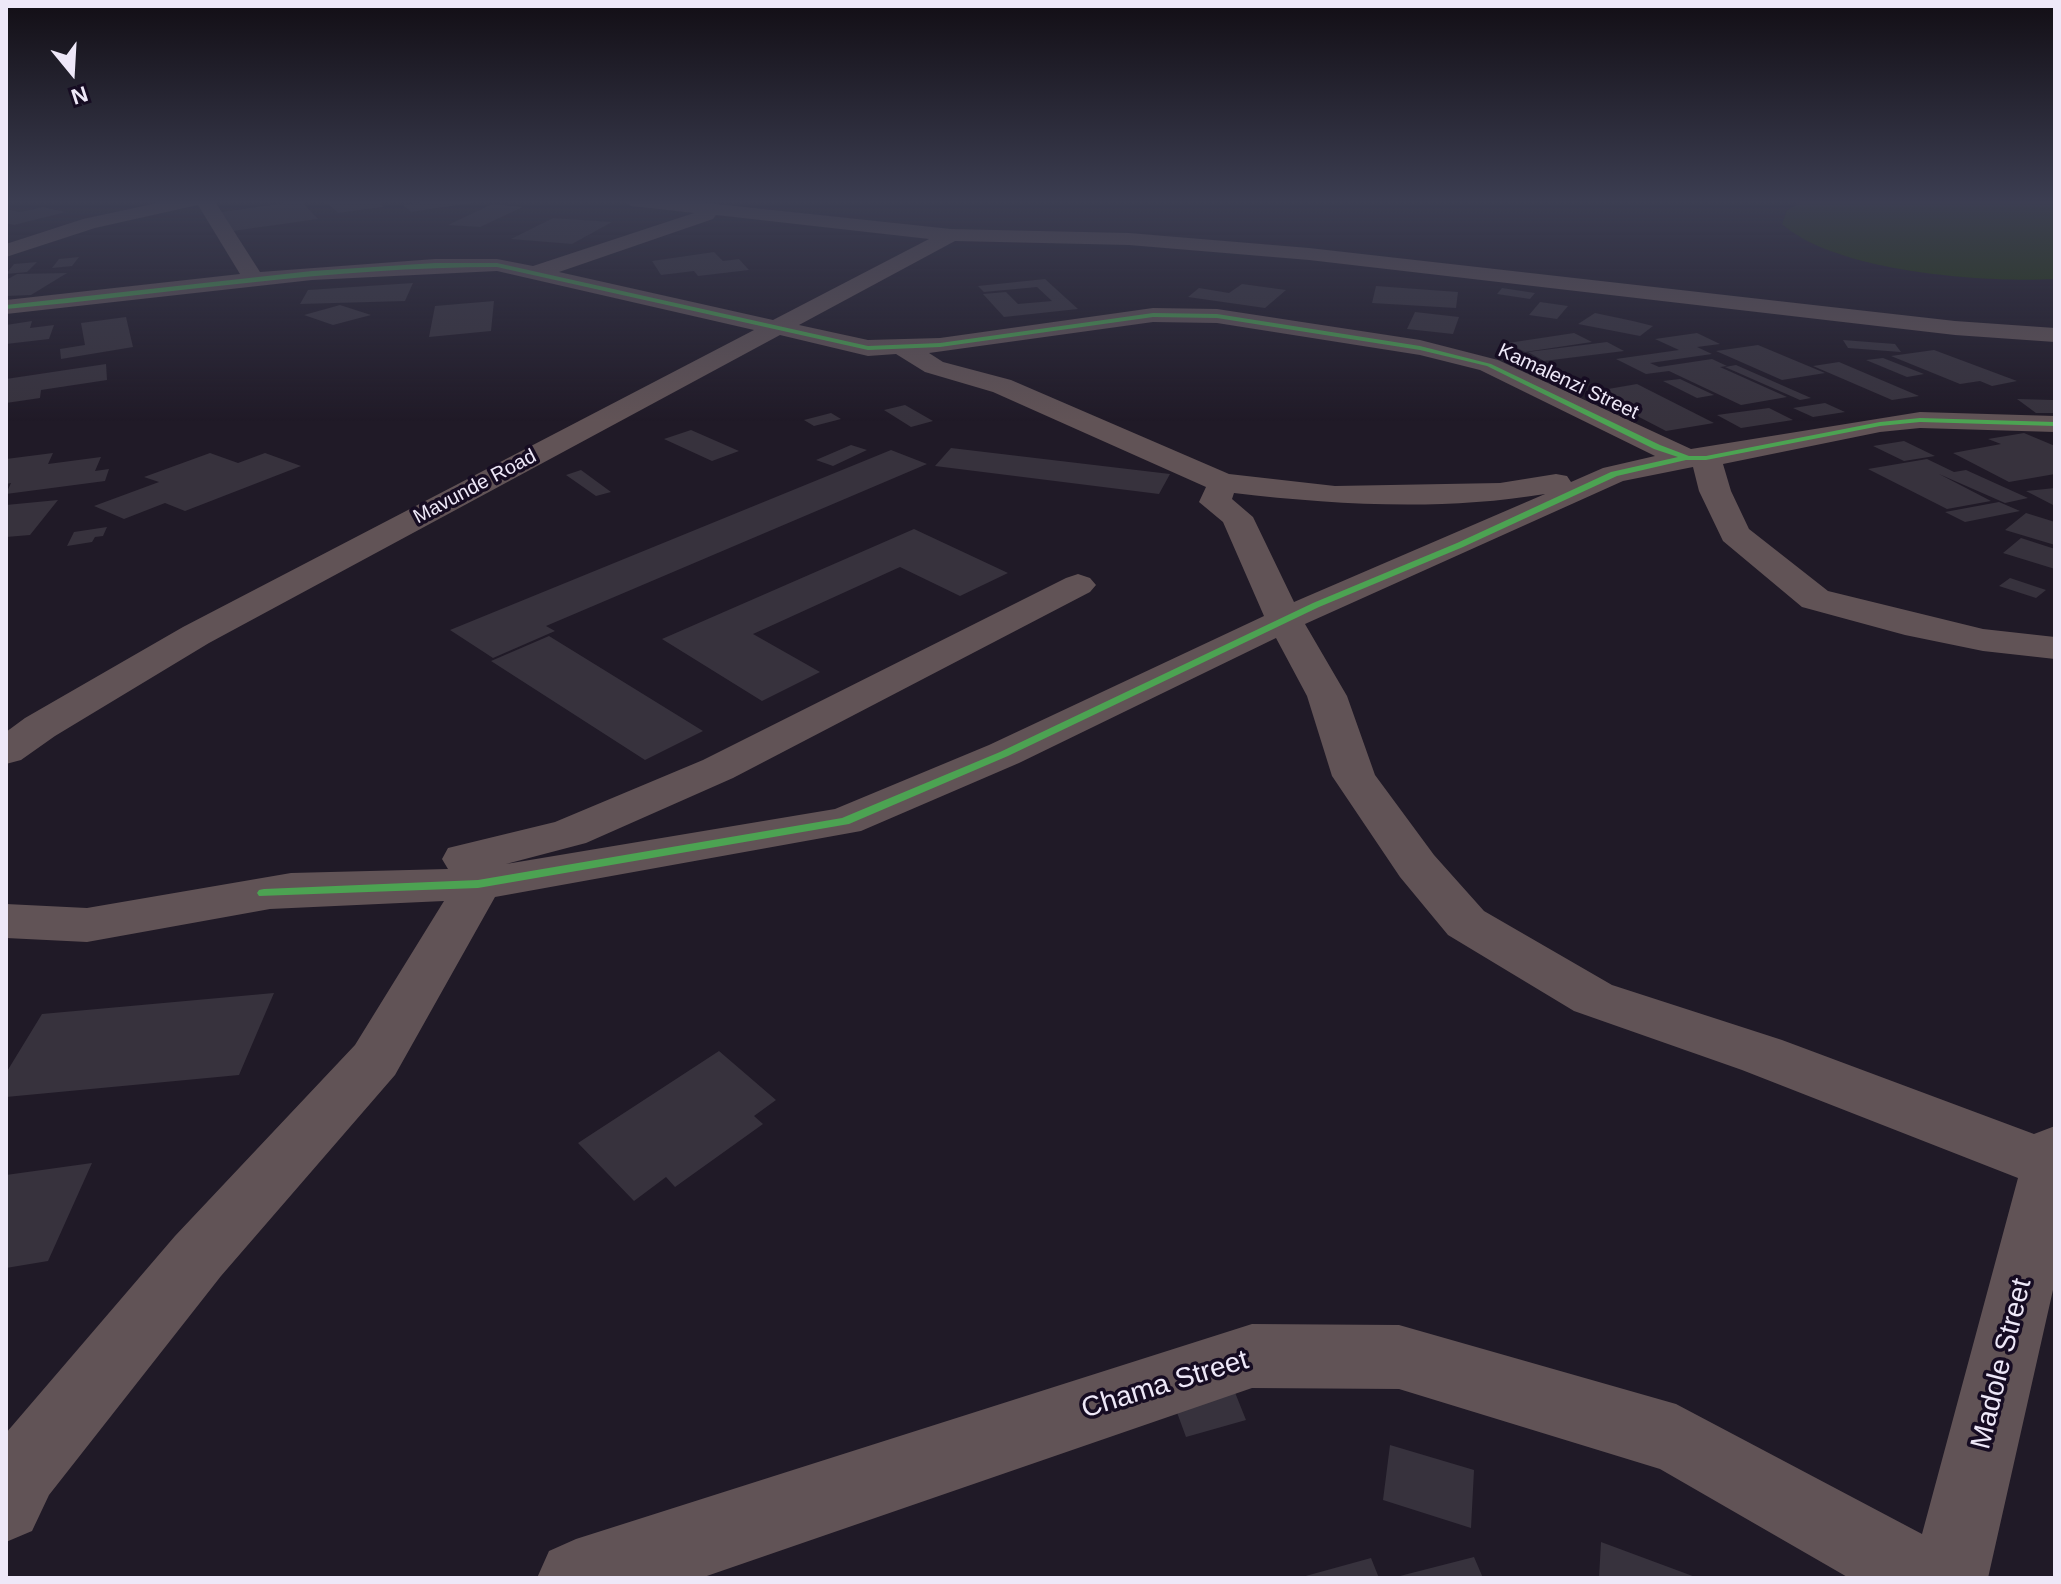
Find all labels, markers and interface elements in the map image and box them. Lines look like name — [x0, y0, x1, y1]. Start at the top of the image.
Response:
north arrow — [32, 32, 112, 112]
text: N — [68, 81, 91, 110]
street label: Kamalenzi Street — [1494, 339, 1642, 425]
street label: Mavunde Road — [409, 445, 541, 529]
street label: Madole Street — [1965, 1275, 2039, 1453]
street label: Chama Street — [1077, 1344, 1253, 1426]

